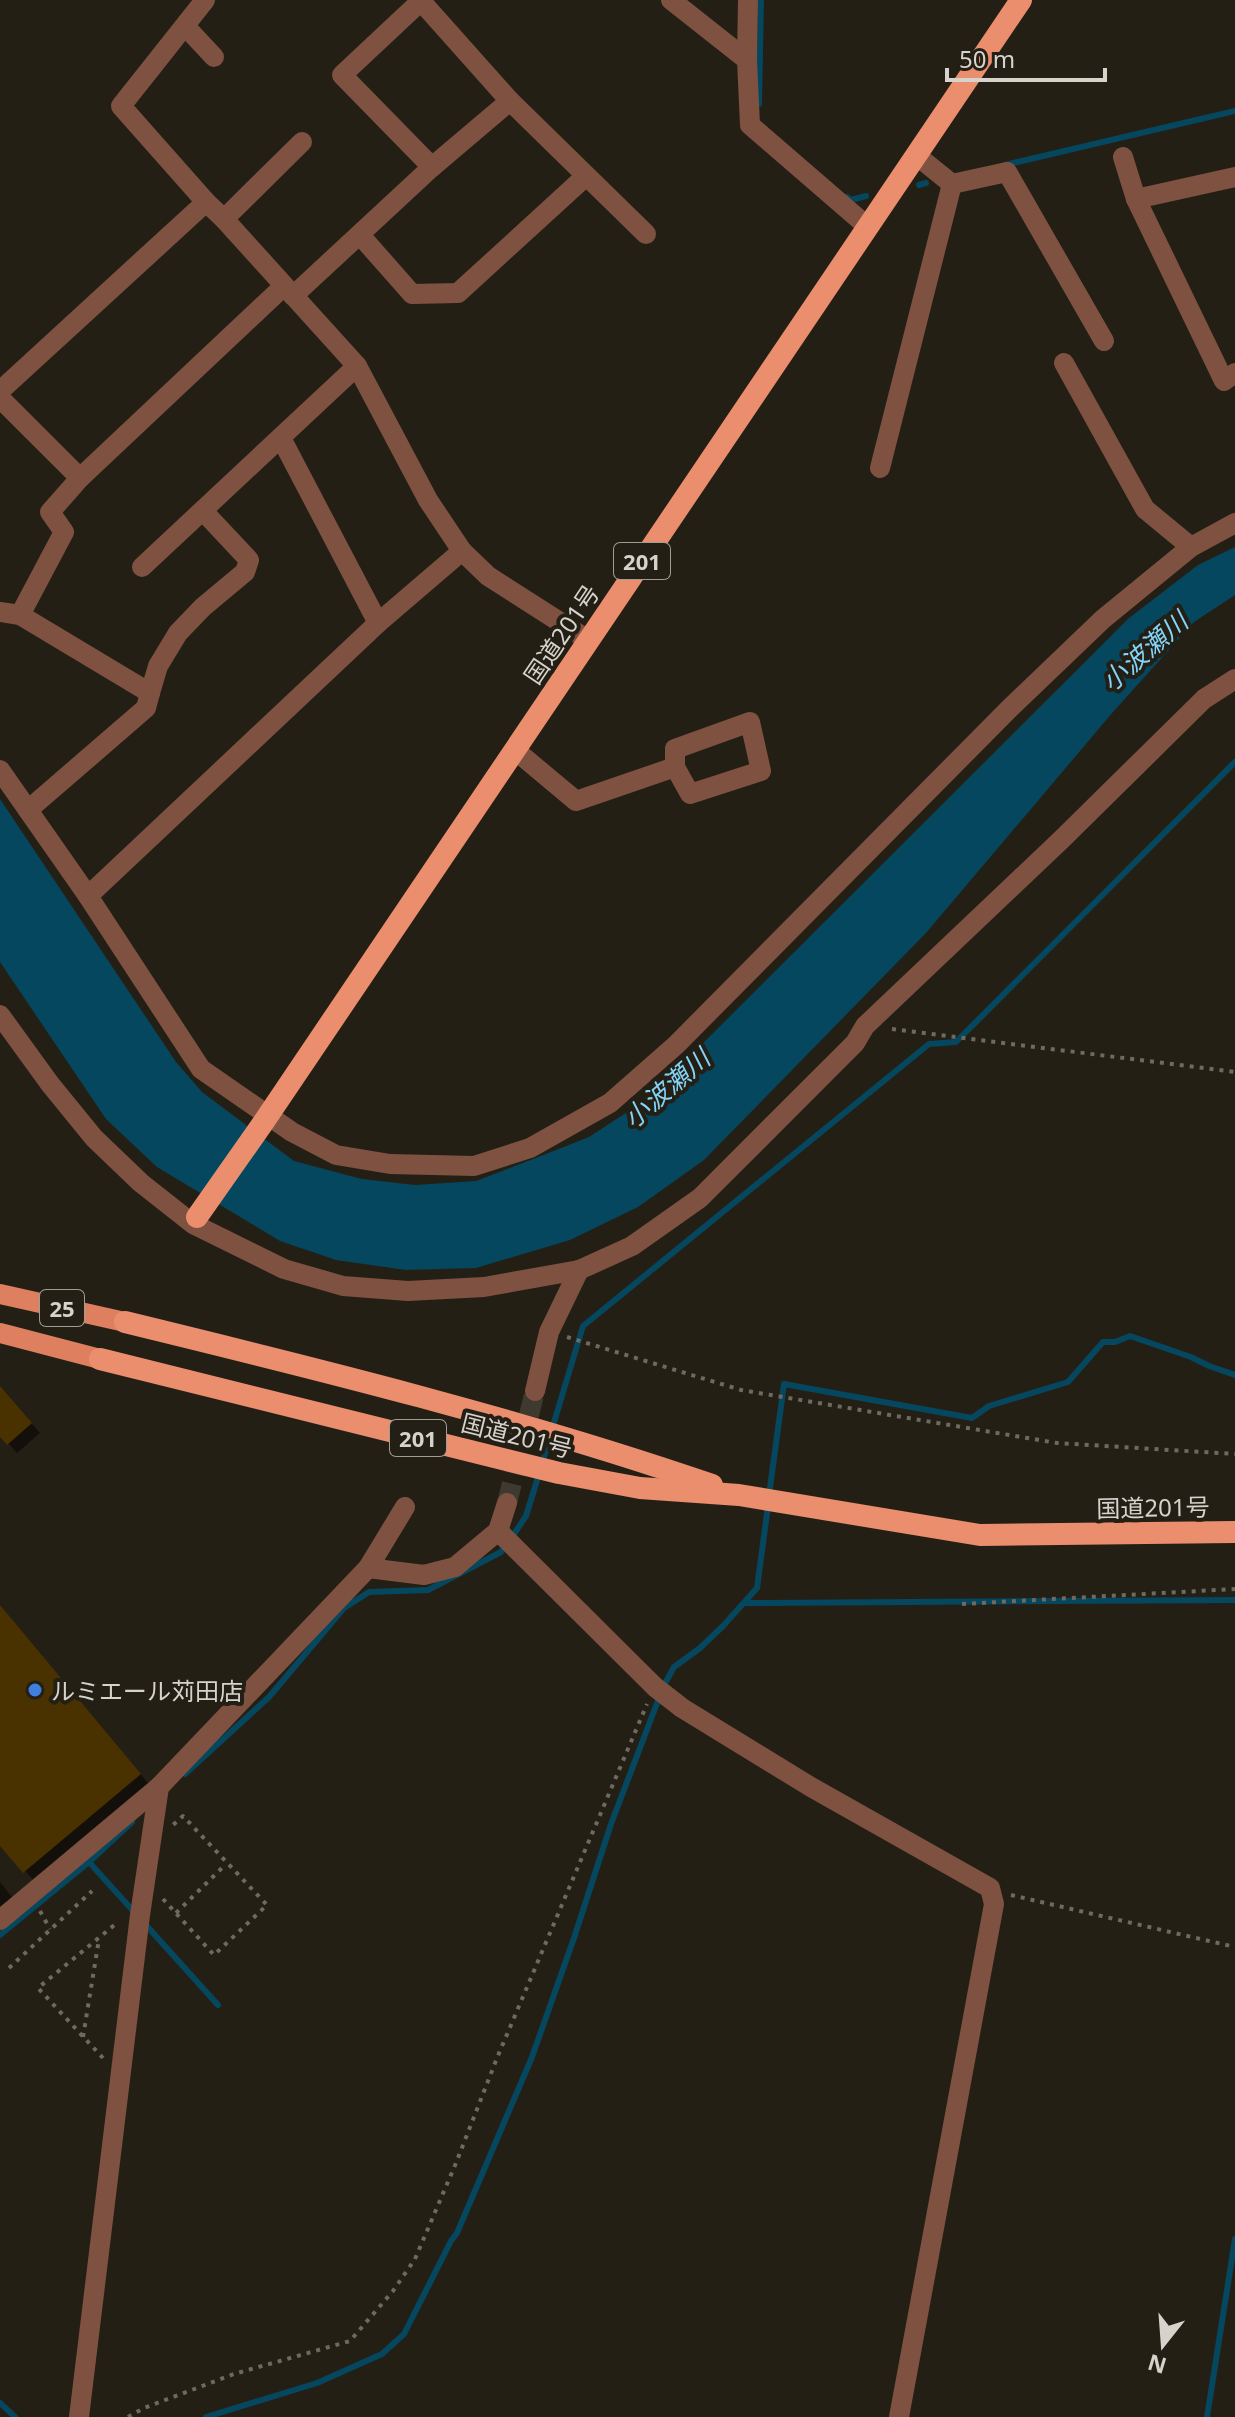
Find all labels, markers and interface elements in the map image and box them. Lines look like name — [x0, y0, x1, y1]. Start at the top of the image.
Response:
scale bar — [947, 32, 1105, 82]
text: 50 m — [959, 42, 1015, 75]
road number: 201 — [614, 543, 670, 579]
street label: 国道201号 — [516, 578, 606, 690]
water label: 小波瀬川 — [1093, 601, 1197, 699]
water label: 小波瀬川 — [615, 1038, 719, 1136]
road number: 25 — [40, 1290, 84, 1326]
street label: 国道201号 — [458, 1405, 576, 1465]
road number: 201 — [390, 1420, 446, 1456]
street label: 国道201号 — [1096, 1490, 1210, 1524]
place label: ルミエール苅田店 — [51, 1674, 243, 1707]
marker: ルミエール苅田店 — [26, 1681, 44, 1699]
north arrow — [1123, 2305, 1203, 2385]
text: N — [1144, 2348, 1170, 2382]

